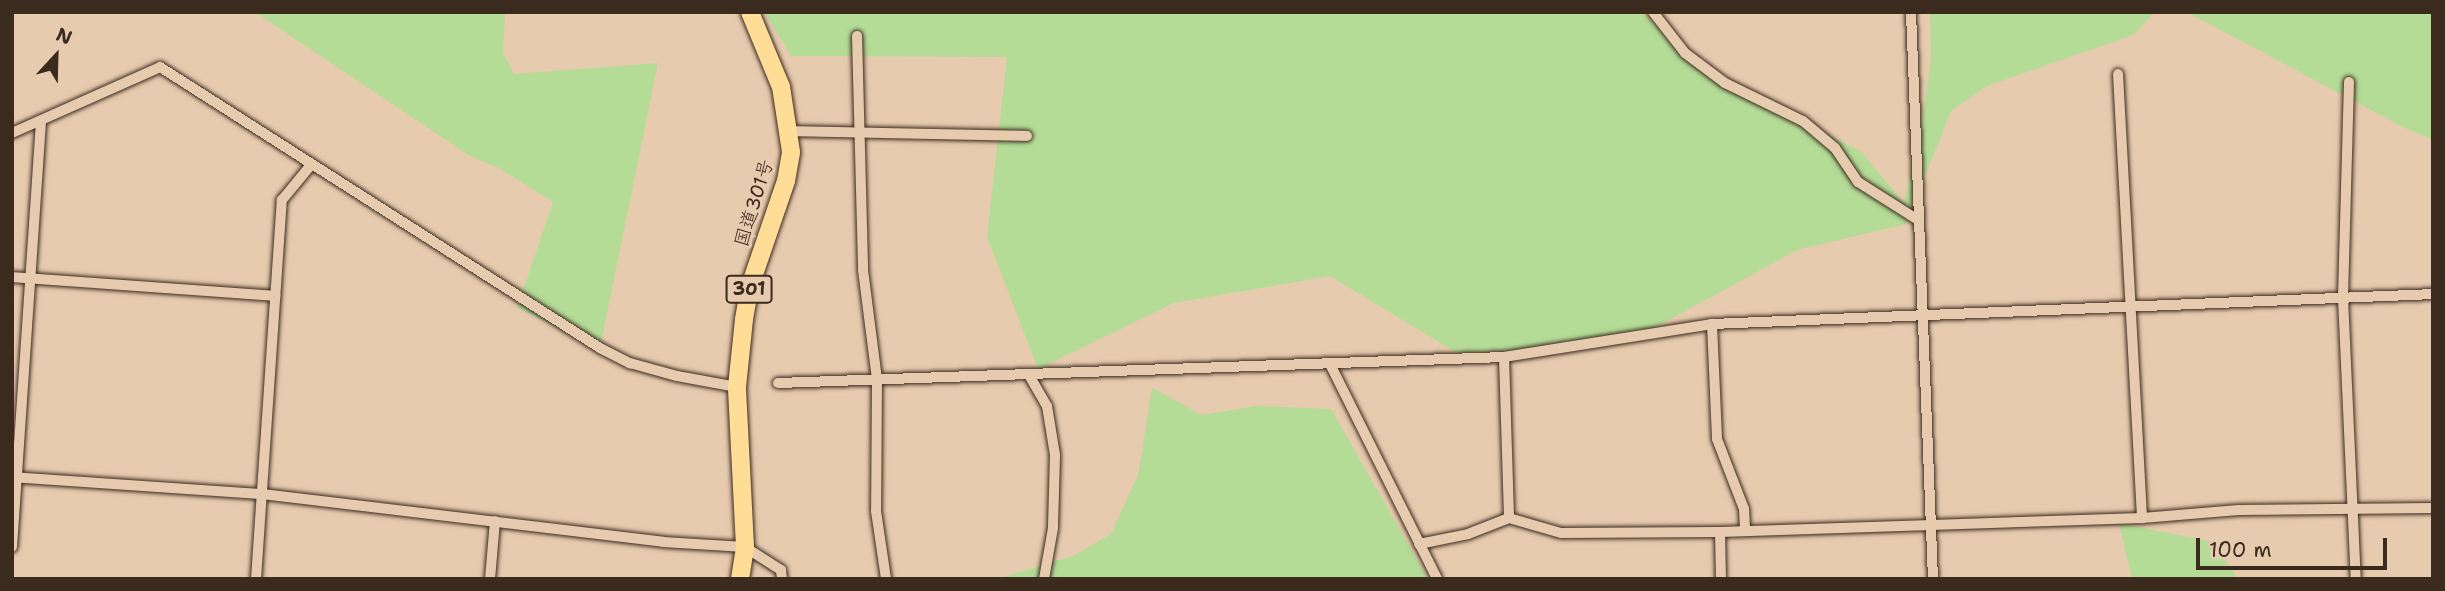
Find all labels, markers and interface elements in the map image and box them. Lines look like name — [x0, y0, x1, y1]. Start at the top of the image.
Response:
north arrow — [21, 21, 91, 91]
text: N — [52, 22, 76, 50]
street label: 国道301号 — [730, 156, 778, 250]
road number: 301 — [724, 274, 774, 304]
scale bar — [2200, 524, 2391, 568]
text: 100 m — [2209, 536, 2272, 564]

